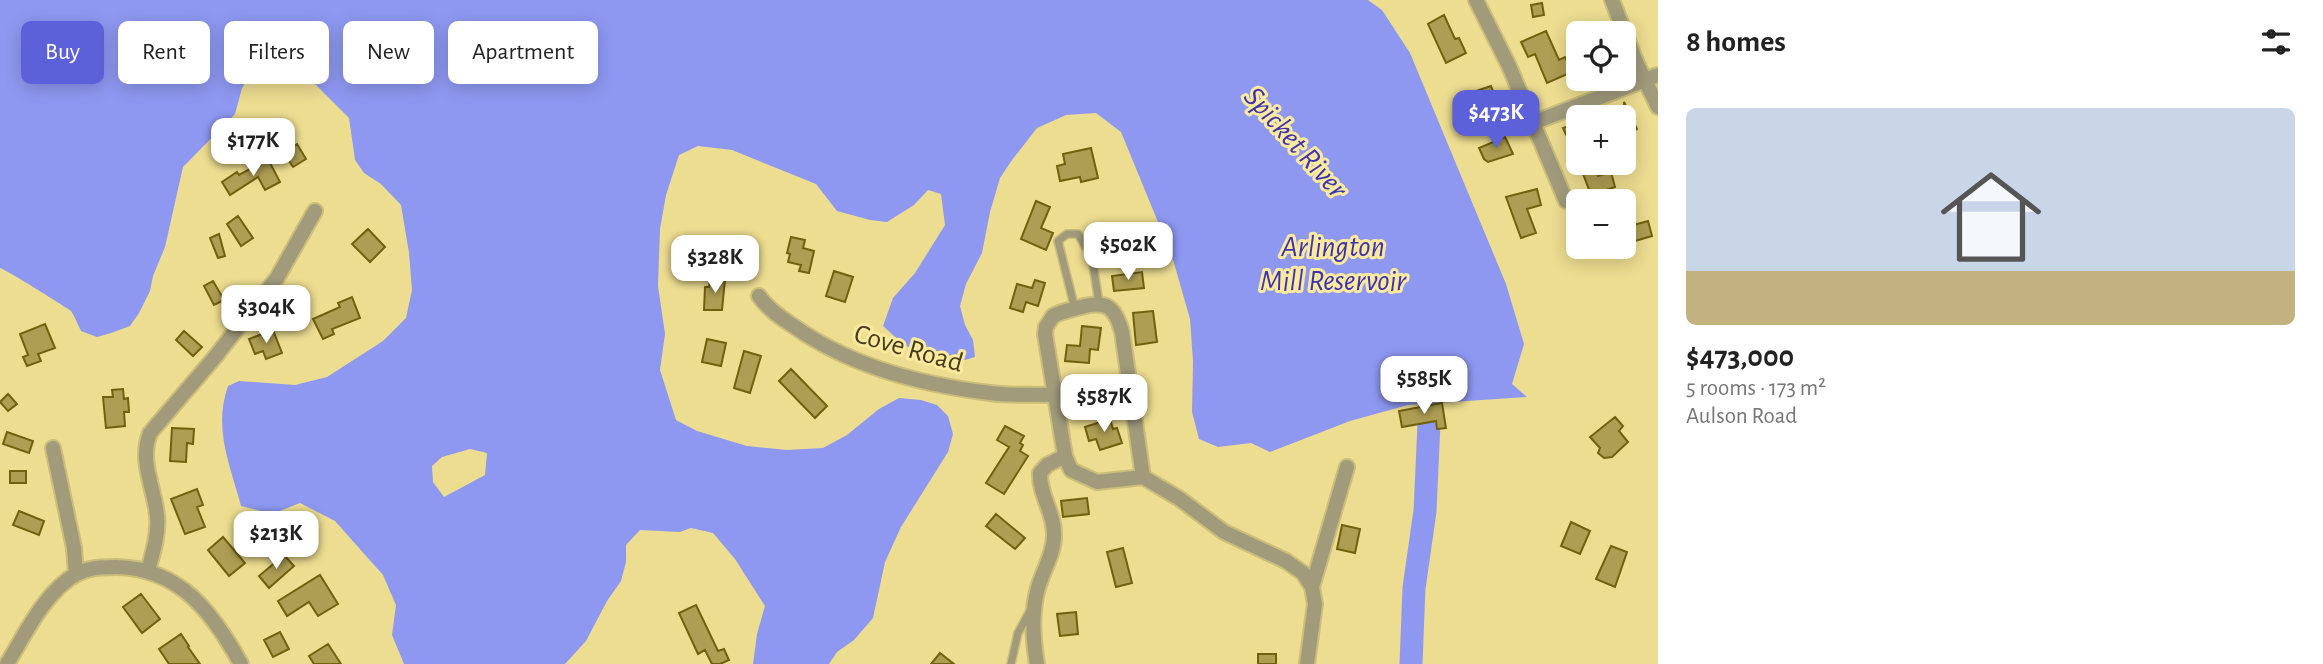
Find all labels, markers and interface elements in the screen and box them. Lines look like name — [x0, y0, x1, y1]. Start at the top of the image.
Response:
chip: Buy — [21, 21, 104, 84]
chip: Rent — [118, 21, 210, 84]
chip: Filters — [224, 21, 329, 84]
chip: New — [343, 21, 434, 84]
chip: Apartment — [448, 21, 598, 84]
map controls — [1566, 21, 1636, 259]
button: locate — [1566, 21, 1636, 91]
icon: filters — [2257, 23, 2295, 61]
text: 8 homes — [1686, 27, 1786, 57]
water label: Spicket River — [1238, 81, 1353, 205]
pin: $473K — [1447, 90, 1545, 150]
text: $473K — [1468, 101, 1524, 124]
button: + — [1566, 105, 1636, 175]
pin: $177K — [204, 118, 302, 178]
text: $177K — [227, 129, 279, 152]
icon: home — [1928, 154, 2054, 280]
button: − — [1566, 189, 1636, 259]
pin: $502K — [1079, 222, 1177, 282]
water label: Arlington Mill Reservoir — [1260, 232, 1407, 296]
text: $502K — [1100, 233, 1156, 256]
pin: $328K — [666, 236, 764, 295]
text: $328K — [687, 246, 743, 269]
pin: $304K — [217, 286, 315, 345]
text: $304K — [237, 296, 295, 319]
street label: Cove Road — [851, 320, 966, 378]
text: $473,000 — [1686, 342, 1794, 372]
pin: $585K — [1375, 356, 1473, 416]
text: $585K — [1397, 367, 1452, 390]
pin: $587K — [1055, 374, 1153, 434]
text: 5 rooms · 173 m² — [1686, 377, 1826, 400]
text: $587K — [1077, 385, 1132, 408]
text: Aulson Road — [1686, 405, 1797, 428]
pin: $213K — [227, 512, 325, 571]
text: $213K — [250, 522, 302, 545]

